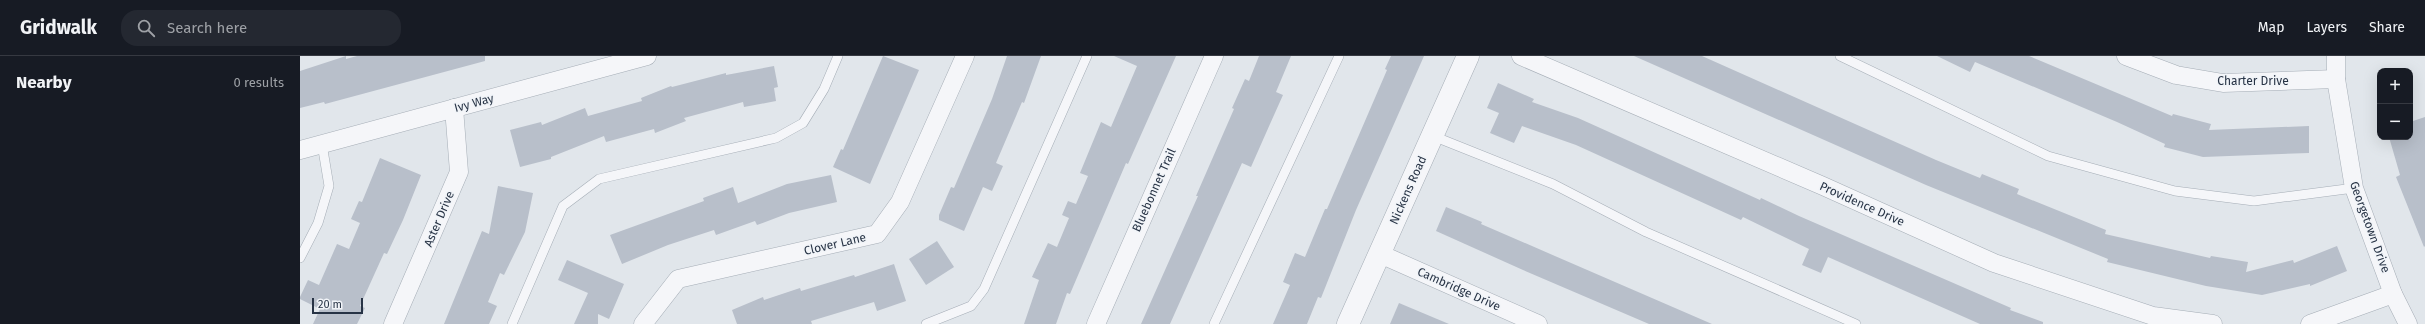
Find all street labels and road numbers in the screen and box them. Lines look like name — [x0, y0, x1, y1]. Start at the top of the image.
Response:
street label: Charter Drive — [2217, 74, 2289, 88]
street label: Ivy Way — [453, 91, 495, 115]
street label: Bluebonnet Trail — [1129, 146, 1179, 234]
street label: Nickens Road — [1387, 154, 1429, 226]
street label: Providence Drive — [1817, 179, 1907, 229]
street label: Georgetown Drive — [2347, 179, 2393, 275]
street label: Aster Drive — [421, 189, 457, 249]
street label: Clover Lane — [803, 230, 867, 258]
street label: Cambridge Drive — [1415, 264, 1503, 314]

